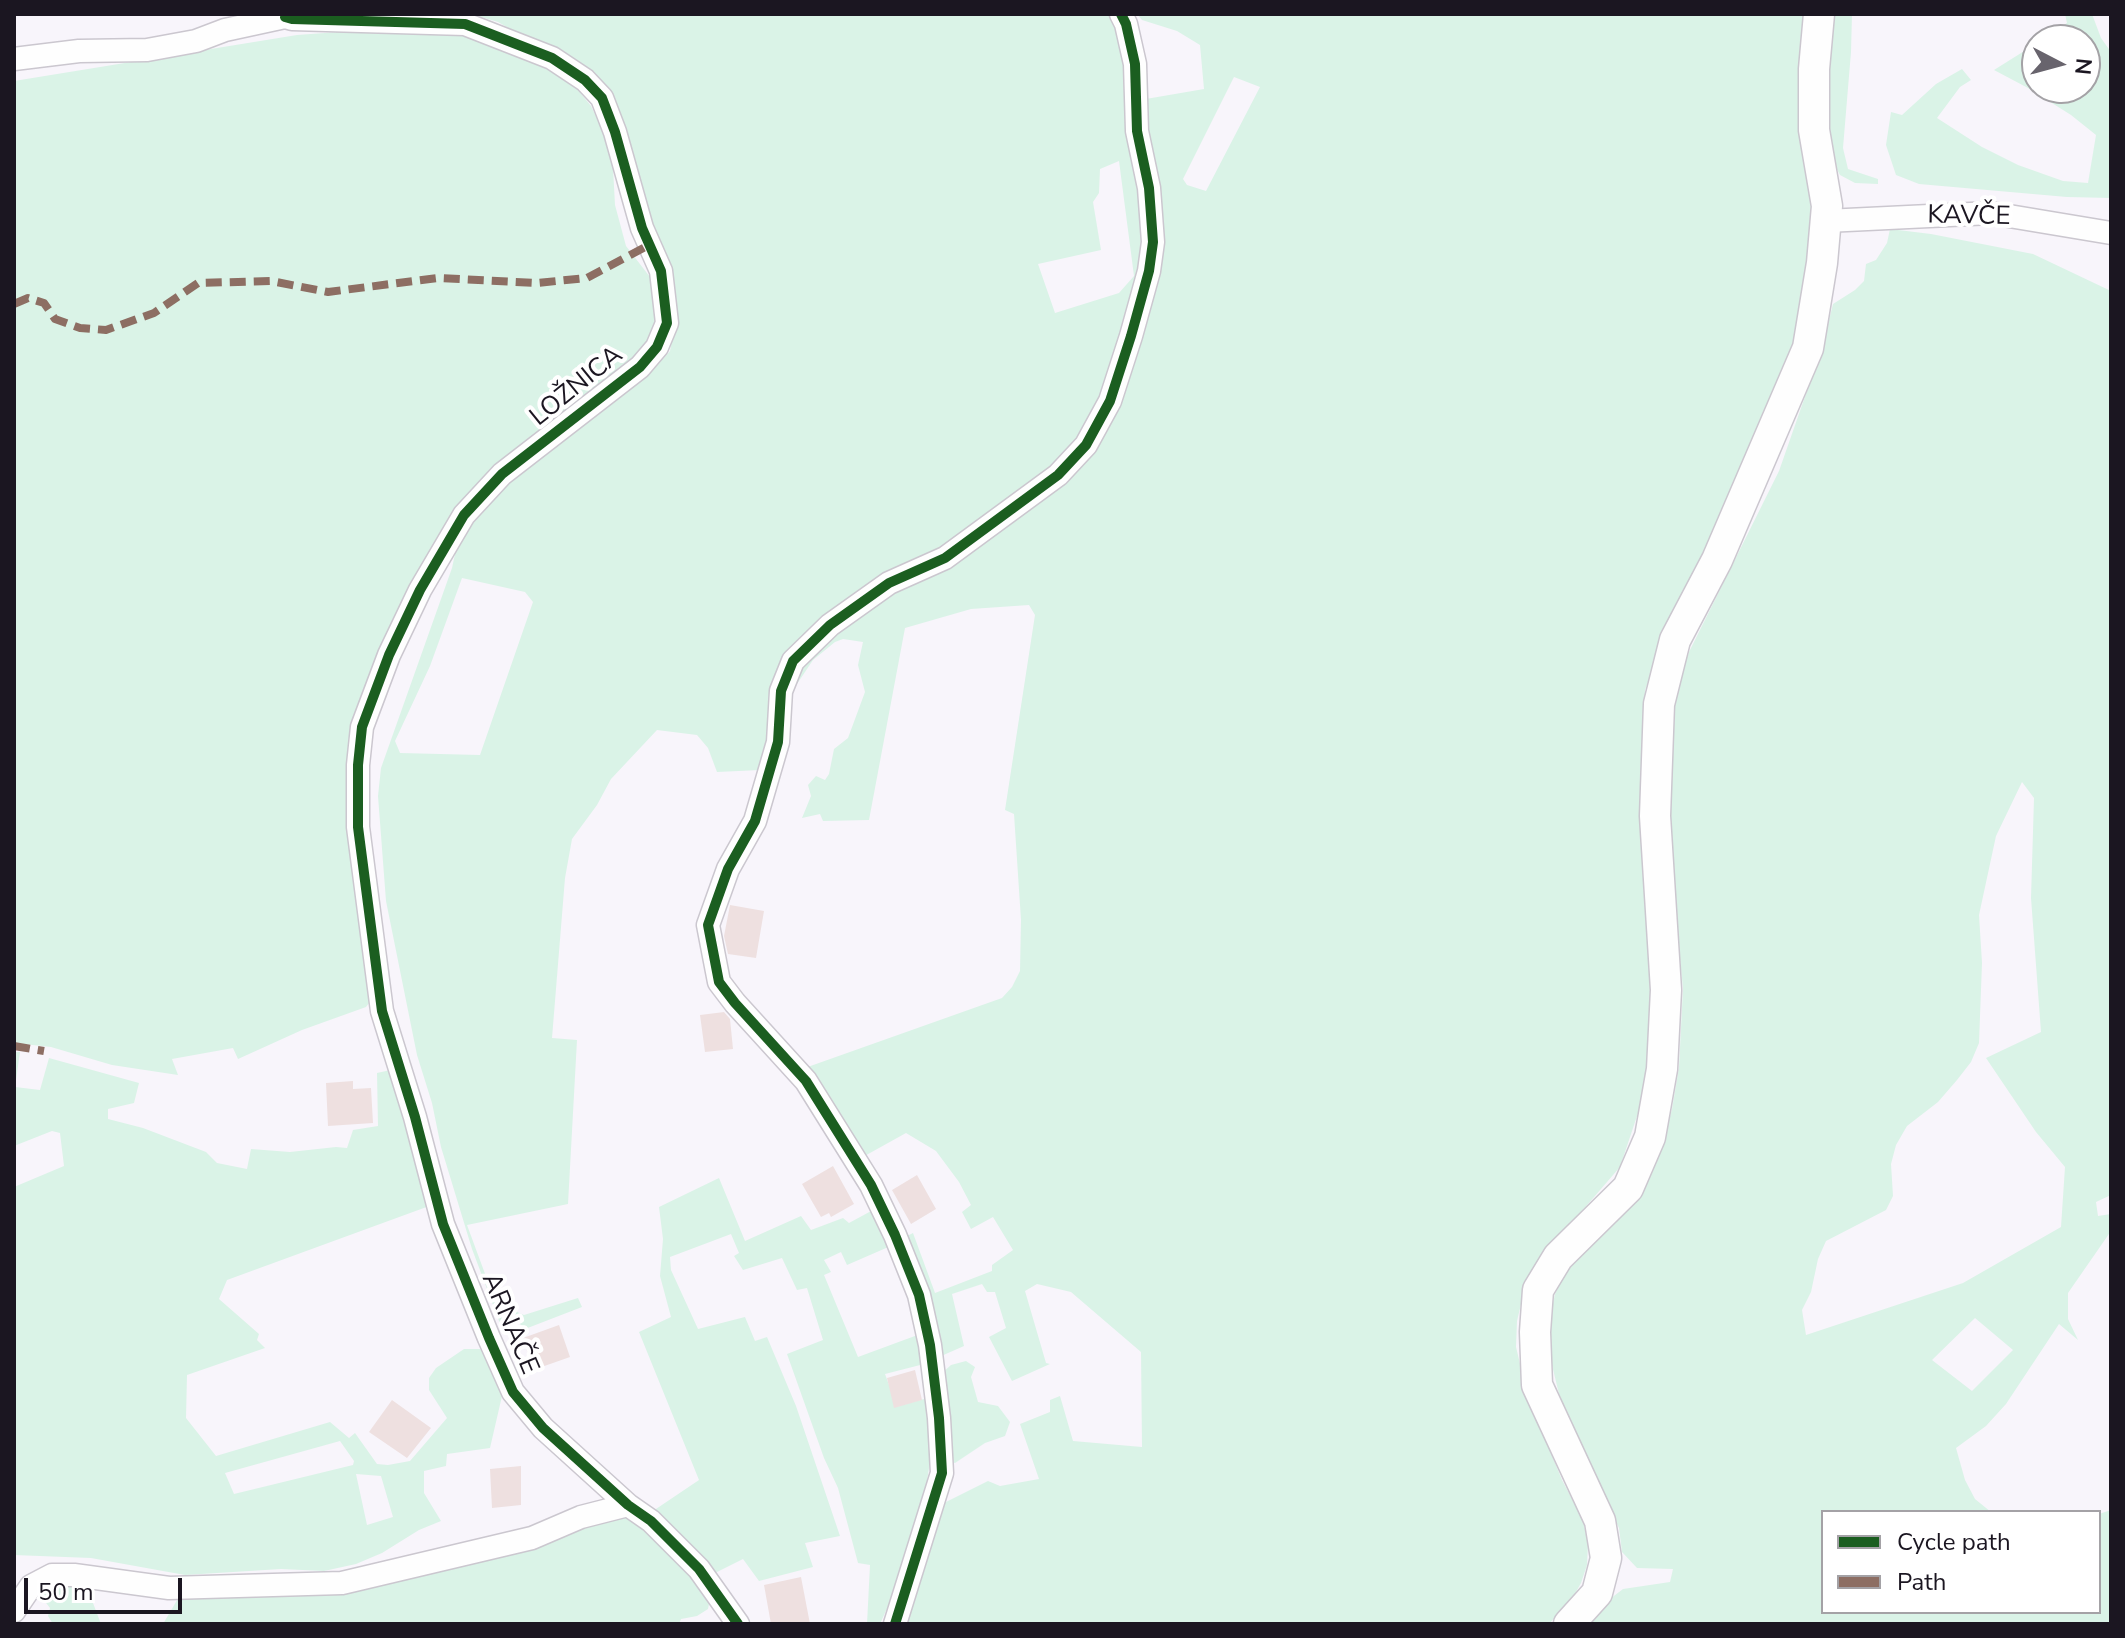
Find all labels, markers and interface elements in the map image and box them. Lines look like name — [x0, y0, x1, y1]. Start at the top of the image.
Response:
north arrow — [2021, 24, 2101, 104]
text: N — [2067, 57, 2099, 76]
street label: KAVČE — [1927, 201, 2011, 233]
street label: LOŽNICA — [524, 340, 630, 434]
street label: ARNAČE — [474, 1269, 544, 1379]
legend — [1821, 1510, 2101, 1614]
text: Cycle path — [1897, 1526, 2011, 1558]
scale bar — [28, 1562, 186, 1612]
text: Path — [1897, 1566, 1946, 1598]
text: 50 m — [38, 1576, 94, 1608]

